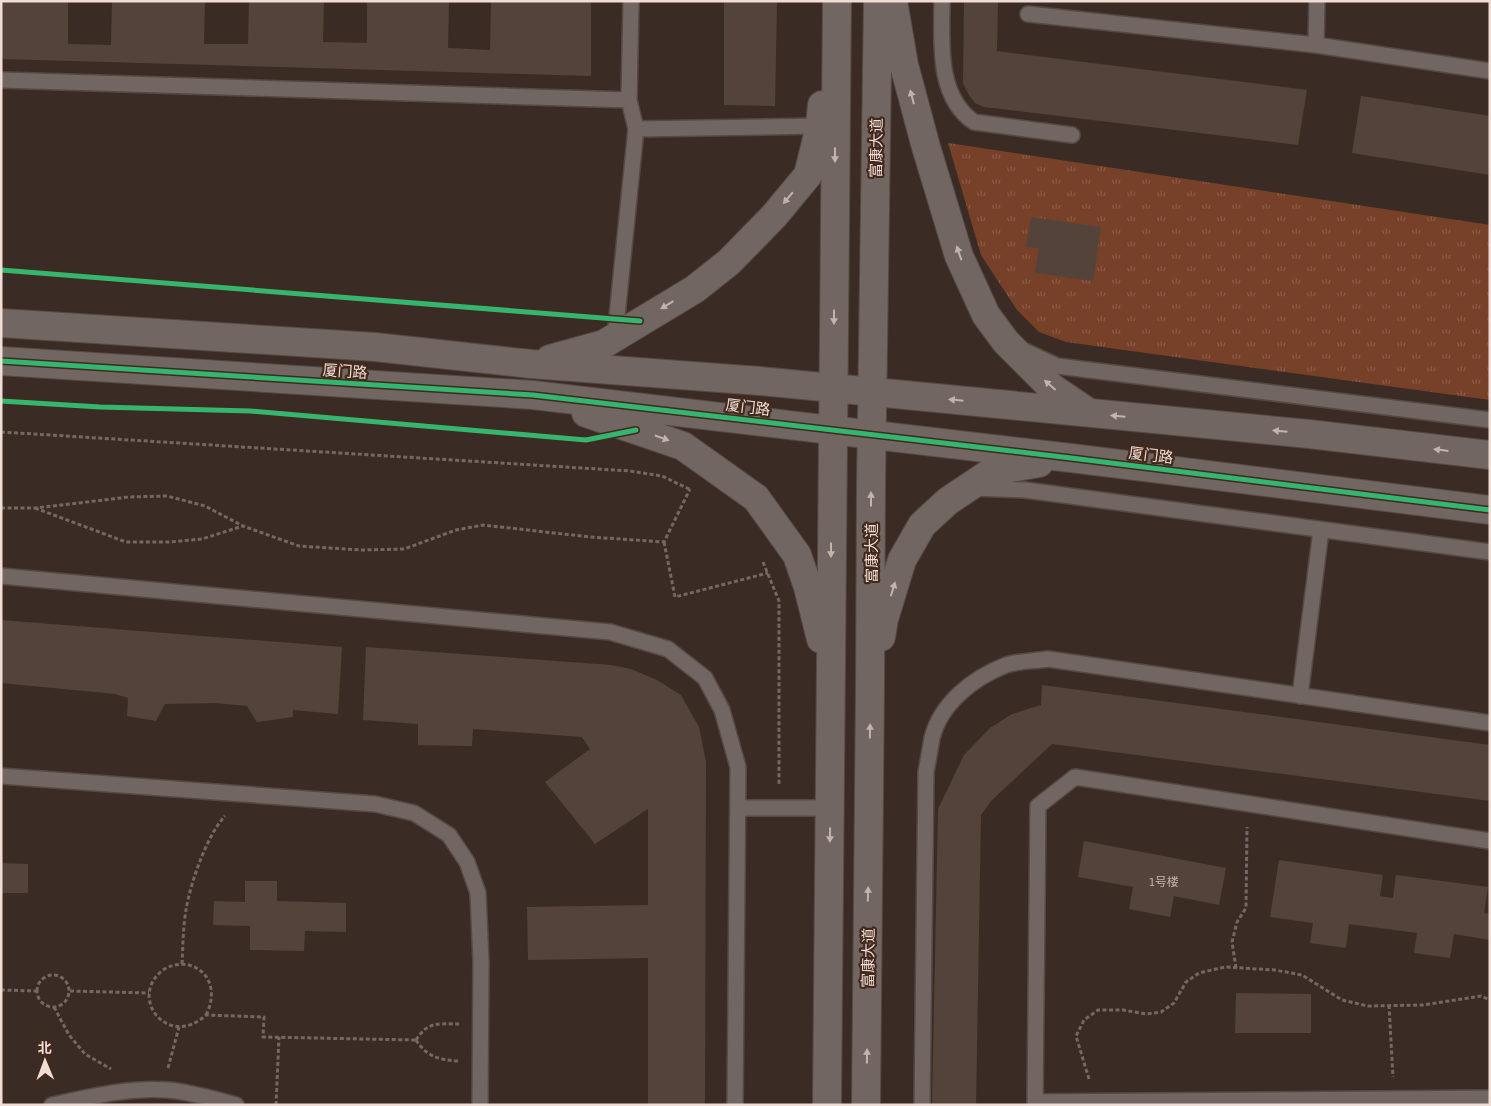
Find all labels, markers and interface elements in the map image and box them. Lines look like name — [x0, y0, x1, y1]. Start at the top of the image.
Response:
one-way arrow — [908, 90, 916, 105]
street label: 富康大道 — [867, 118, 885, 178]
one-way arrow — [831, 147, 839, 163]
one-way arrow — [783, 192, 794, 205]
one-way arrow — [955, 245, 963, 260]
one-way arrow — [661, 300, 674, 309]
one-way arrow — [830, 310, 838, 326]
street label: 厦门路 — [322, 361, 368, 381]
one-way arrow — [1043, 379, 1056, 390]
street label: 厦门路 — [725, 396, 771, 418]
one-way arrow — [948, 396, 964, 404]
one-way arrow — [1110, 412, 1126, 420]
one-way arrow — [1272, 427, 1288, 435]
one-way arrow — [655, 435, 670, 443]
street label: 厦门路 — [1128, 444, 1174, 466]
one-way arrow — [1433, 446, 1449, 454]
one-way arrow — [867, 490, 875, 506]
street label: 富康大道 — [863, 523, 880, 583]
one-way arrow — [827, 542, 835, 558]
one-way arrow — [890, 582, 898, 597]
one-way arrow — [866, 723, 874, 739]
one-way arrow — [826, 827, 834, 843]
house number: 1号楼 — [1149, 875, 1179, 889]
one-way arrow — [864, 885, 872, 901]
street label: 富康大道 — [859, 928, 877, 988]
north arrow — [20, 1036, 70, 1086]
text: 北 — [38, 1040, 52, 1056]
one-way arrow — [863, 1048, 871, 1064]

